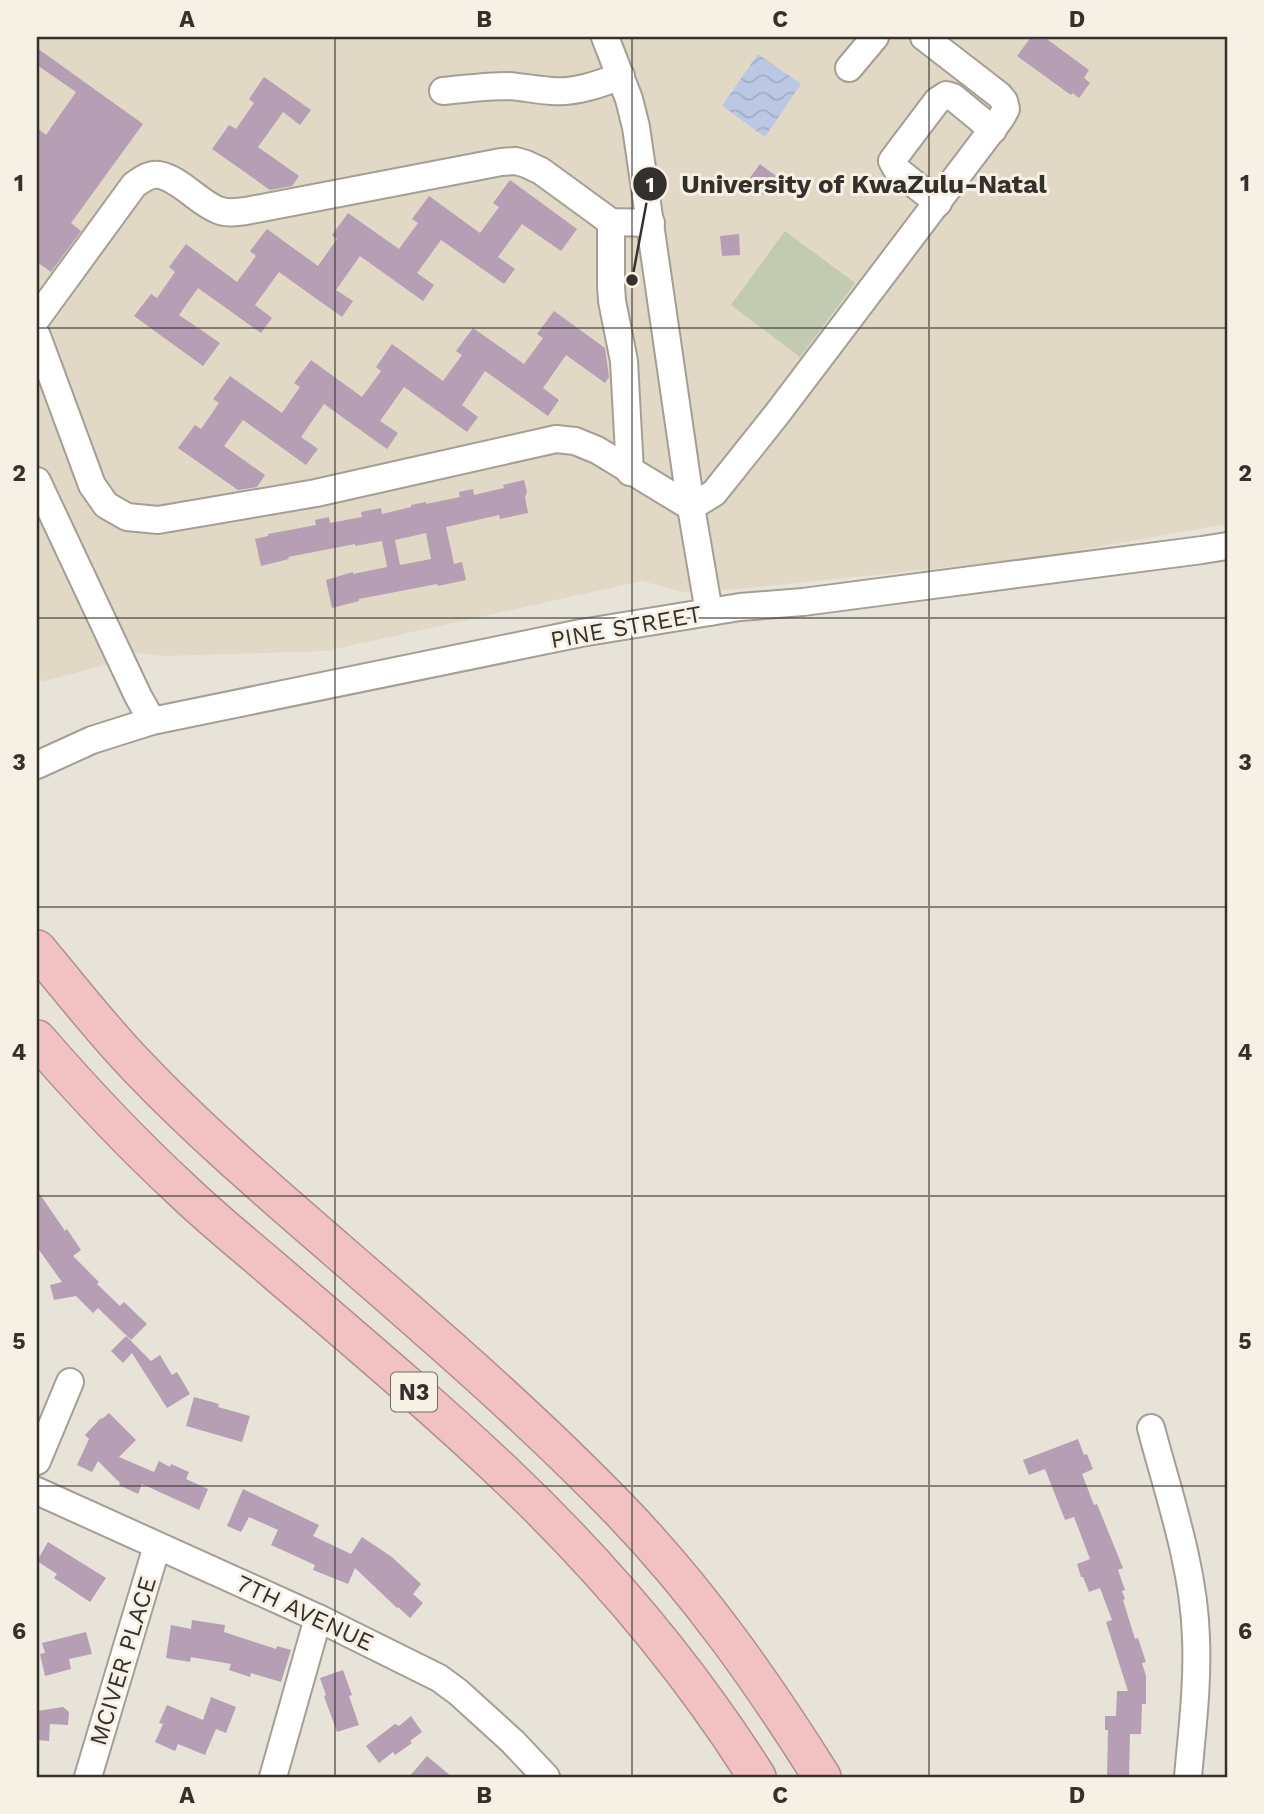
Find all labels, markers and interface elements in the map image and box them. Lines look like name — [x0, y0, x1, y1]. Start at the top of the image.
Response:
text: A — [179, 6, 195, 33]
text: B — [476, 6, 492, 33]
text: C — [772, 6, 788, 33]
text: D — [1069, 6, 1085, 33]
callout: University of KwaZulu-Natal — [632, 161, 1062, 208]
text: University of KwaZulu-Natal — [681, 169, 1047, 199]
text: 1 — [14, 170, 24, 197]
text: 1 — [1240, 170, 1250, 197]
text: 1 — [645, 172, 655, 197]
text: 2 — [12, 460, 26, 487]
text: 2 — [1238, 460, 1252, 487]
street label: PINE STREET — [548, 600, 704, 654]
text: 3 — [12, 749, 26, 776]
text: 3 — [1238, 749, 1252, 776]
text: 4 — [12, 1039, 27, 1066]
text: 4 — [1238, 1039, 1253, 1066]
text: 5 — [12, 1328, 26, 1355]
text: 5 — [1238, 1328, 1252, 1355]
road number: N3 — [391, 1372, 437, 1412]
street label: 7TH AVENUE — [232, 1569, 378, 1657]
street label: MCIVER PLACE — [84, 1573, 162, 1749]
text: 6 — [12, 1618, 26, 1645]
text: 6 — [1238, 1618, 1252, 1645]
text: A — [179, 1782, 195, 1809]
text: B — [476, 1782, 492, 1809]
text: C — [772, 1782, 788, 1809]
text: D — [1069, 1782, 1085, 1809]

